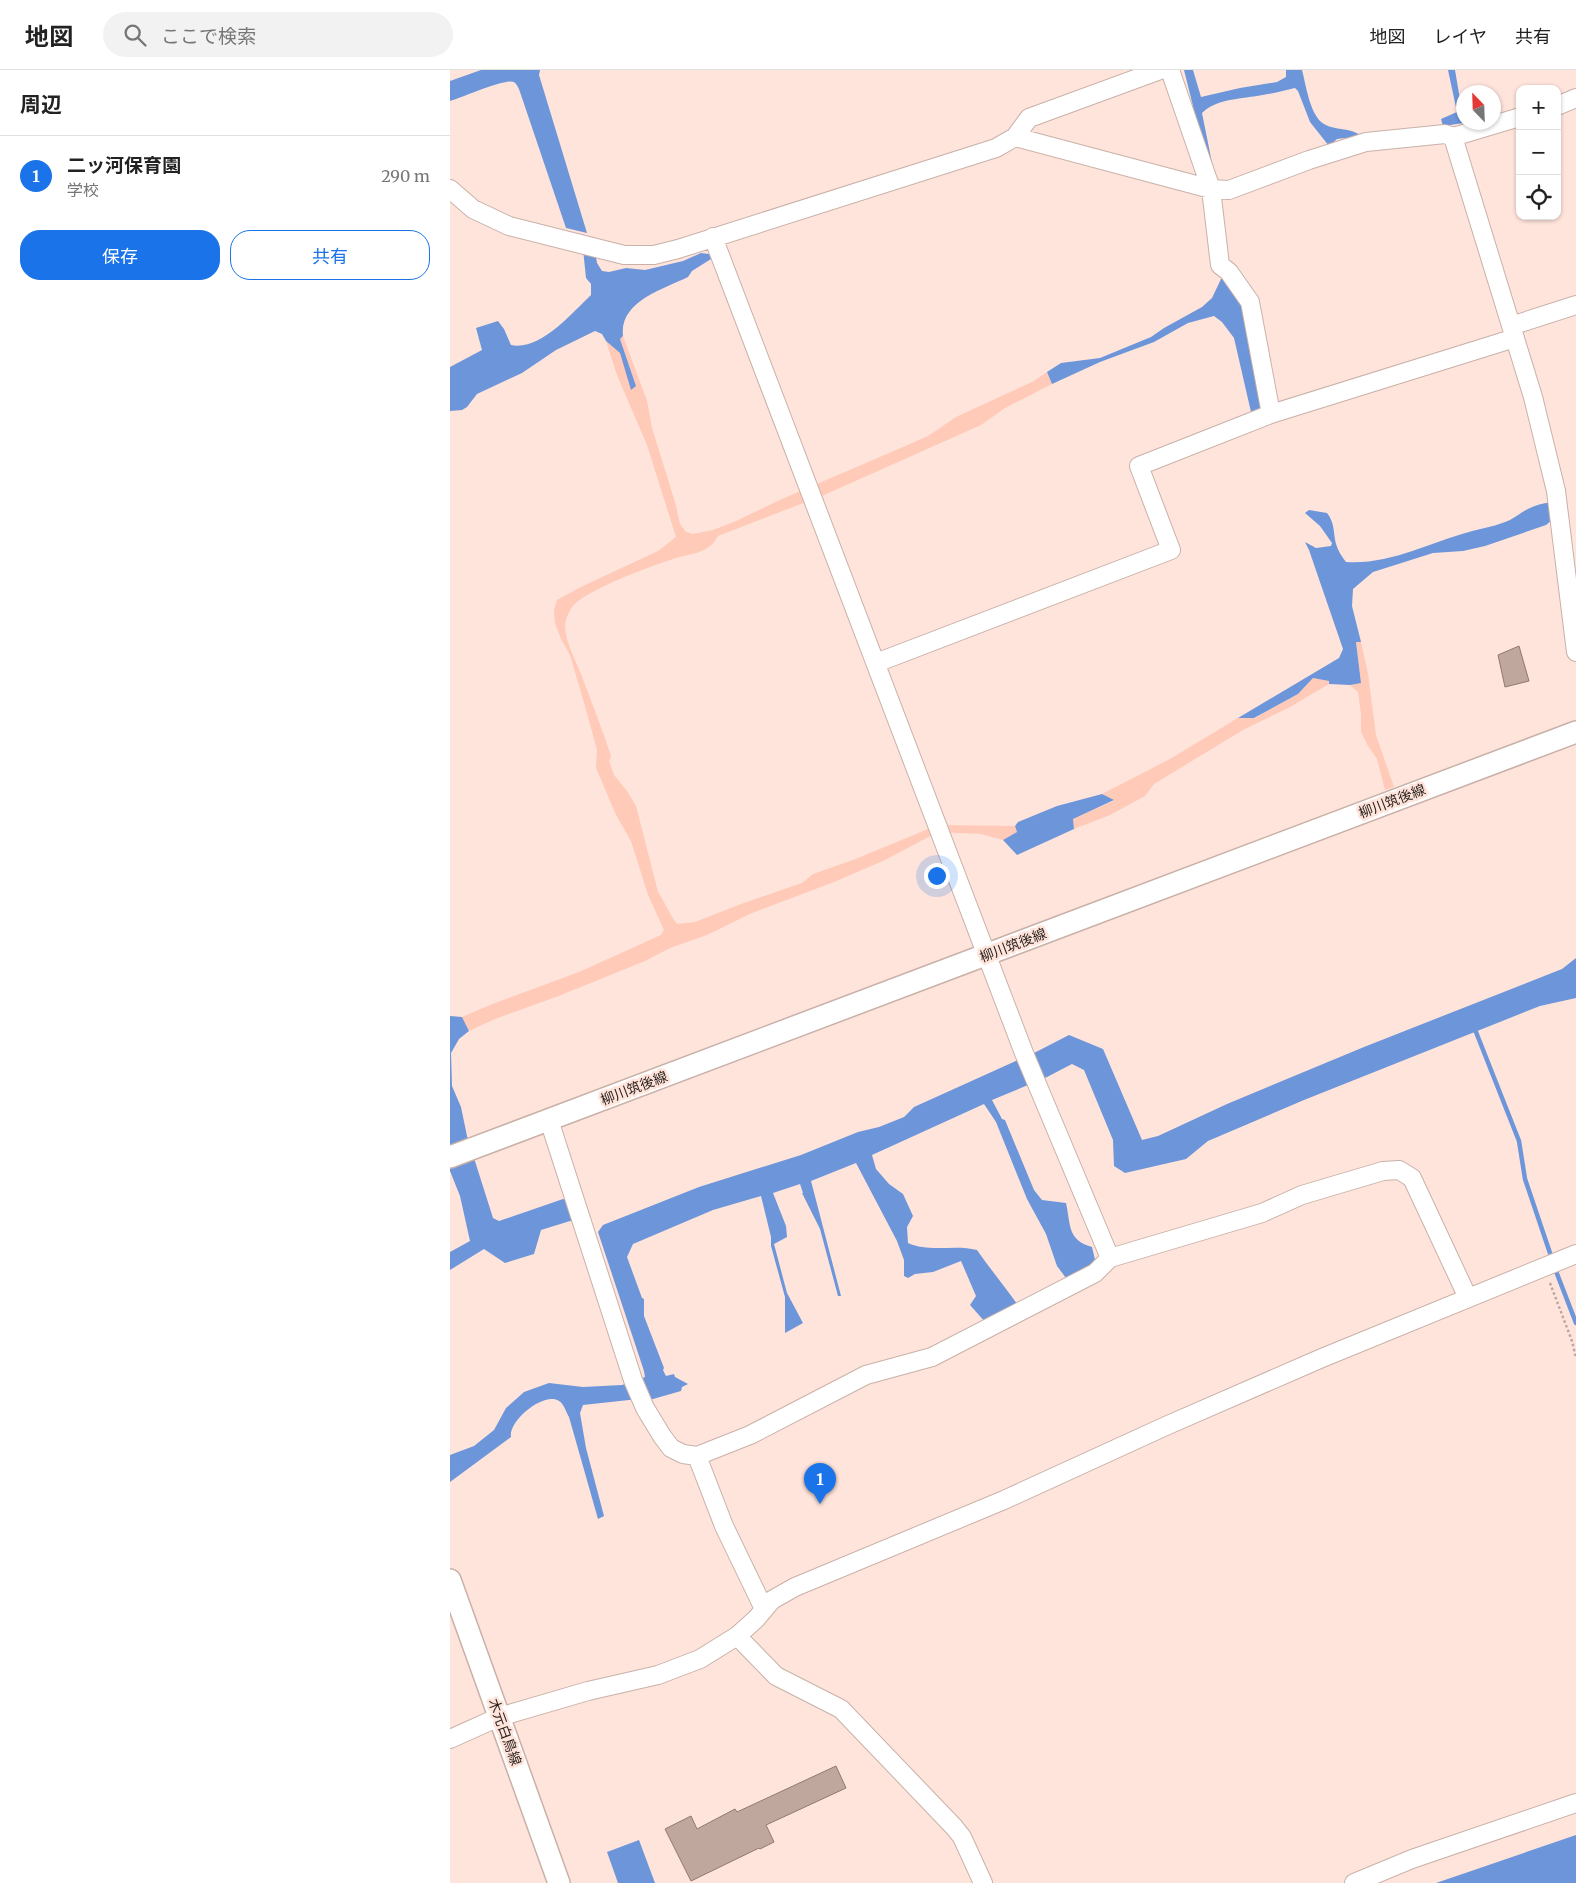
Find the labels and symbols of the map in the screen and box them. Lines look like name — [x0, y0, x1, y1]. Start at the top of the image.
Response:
north arrow — [1456, 85, 1501, 130]
street label: 柳川筑後線 — [1356, 780, 1428, 822]
your location — [924, 863, 950, 889]
street label: 柳川筑後線 — [977, 924, 1049, 966]
street label: 柳川筑後線 — [598, 1067, 670, 1109]
pin: 1 — [804, 1463, 836, 1504]
street label: 木元白鳥線 — [485, 1696, 525, 1768]

